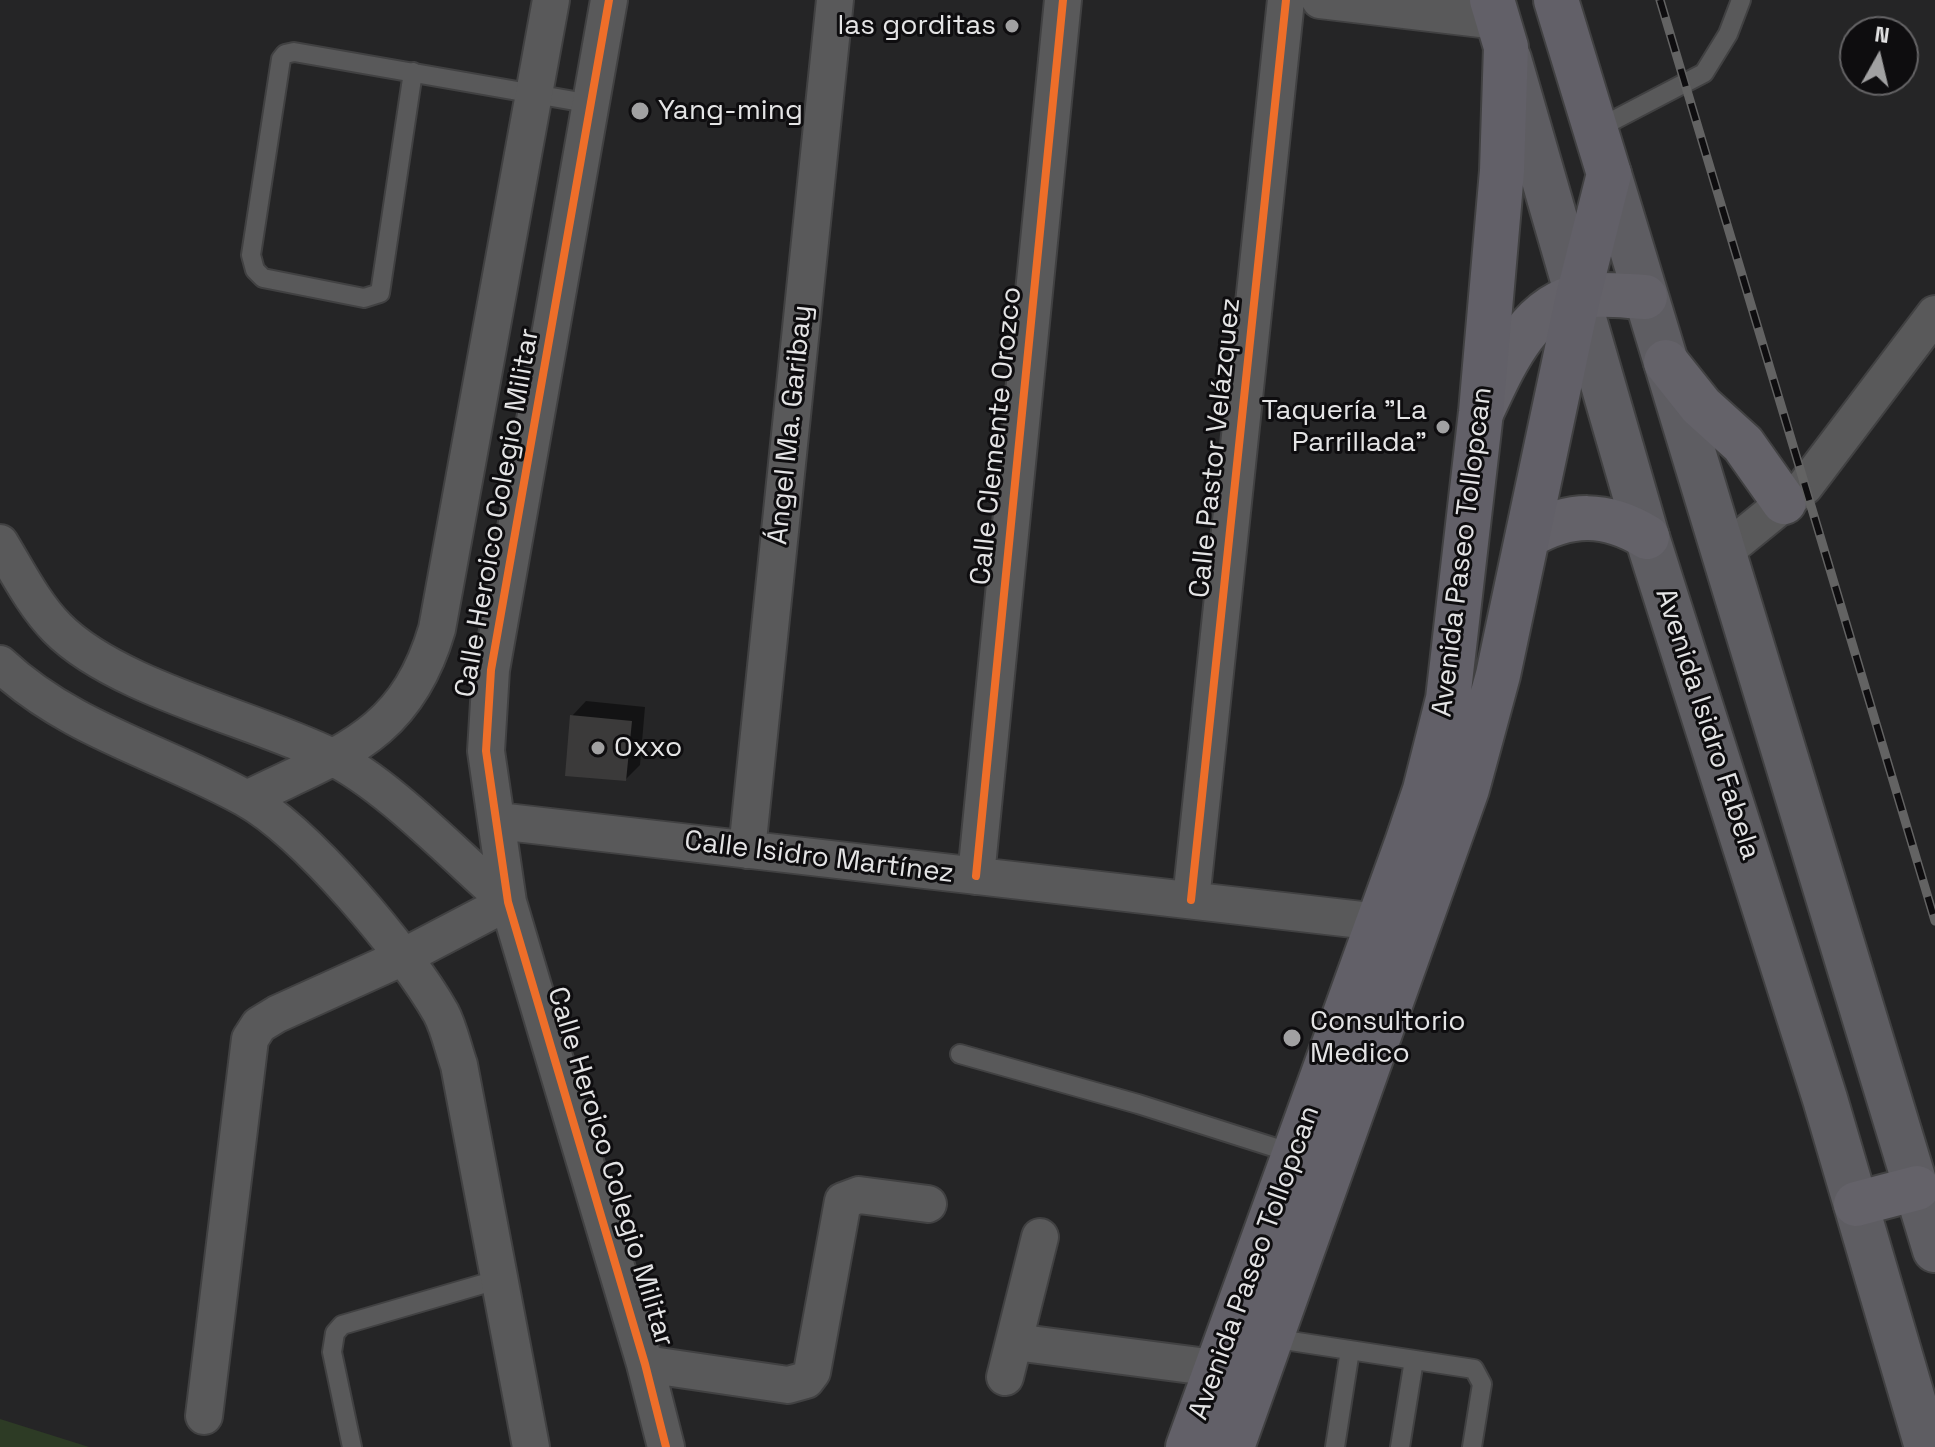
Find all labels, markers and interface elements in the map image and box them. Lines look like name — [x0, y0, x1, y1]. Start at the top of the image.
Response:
place label: las gorditas — [837, 9, 996, 43]
north arrow — [1839, 16, 1919, 96]
marker: las gorditas — [1003, 17, 1021, 35]
text: N — [1873, 19, 1891, 49]
place label: Yang-ming — [658, 94, 803, 128]
marker: Yang-ming — [629, 100, 651, 122]
street label: Calle Clemente Orozco — [965, 285, 1029, 587]
street label: Calle Pastor Velázquez — [1184, 296, 1248, 600]
street label: Ángel Ma. Garibay — [762, 303, 820, 547]
street label: Calle Heroico Colegio Militar — [449, 326, 547, 700]
street label: Avenida Paseo Tollopcan — [1426, 385, 1500, 719]
place label: Taquería "La Parrillada" — [1262, 394, 1427, 460]
marker: Taquería "La Parrillada" — [1434, 418, 1452, 436]
street label: Avenida Isidro Fabela — [1647, 584, 1767, 864]
place label: Oxxo — [614, 731, 682, 765]
marker: Oxxo — [589, 739, 607, 757]
street label: Calle Isidro Martínez — [682, 825, 956, 891]
street label: Calle Heroico Colegio Militar — [539, 983, 681, 1351]
place label: Consultorio Medico — [1310, 1005, 1466, 1071]
marker: Consultorio Medico — [1281, 1027, 1303, 1049]
street label: Avenida Paseo Tollopcan — [1182, 1101, 1328, 1425]

